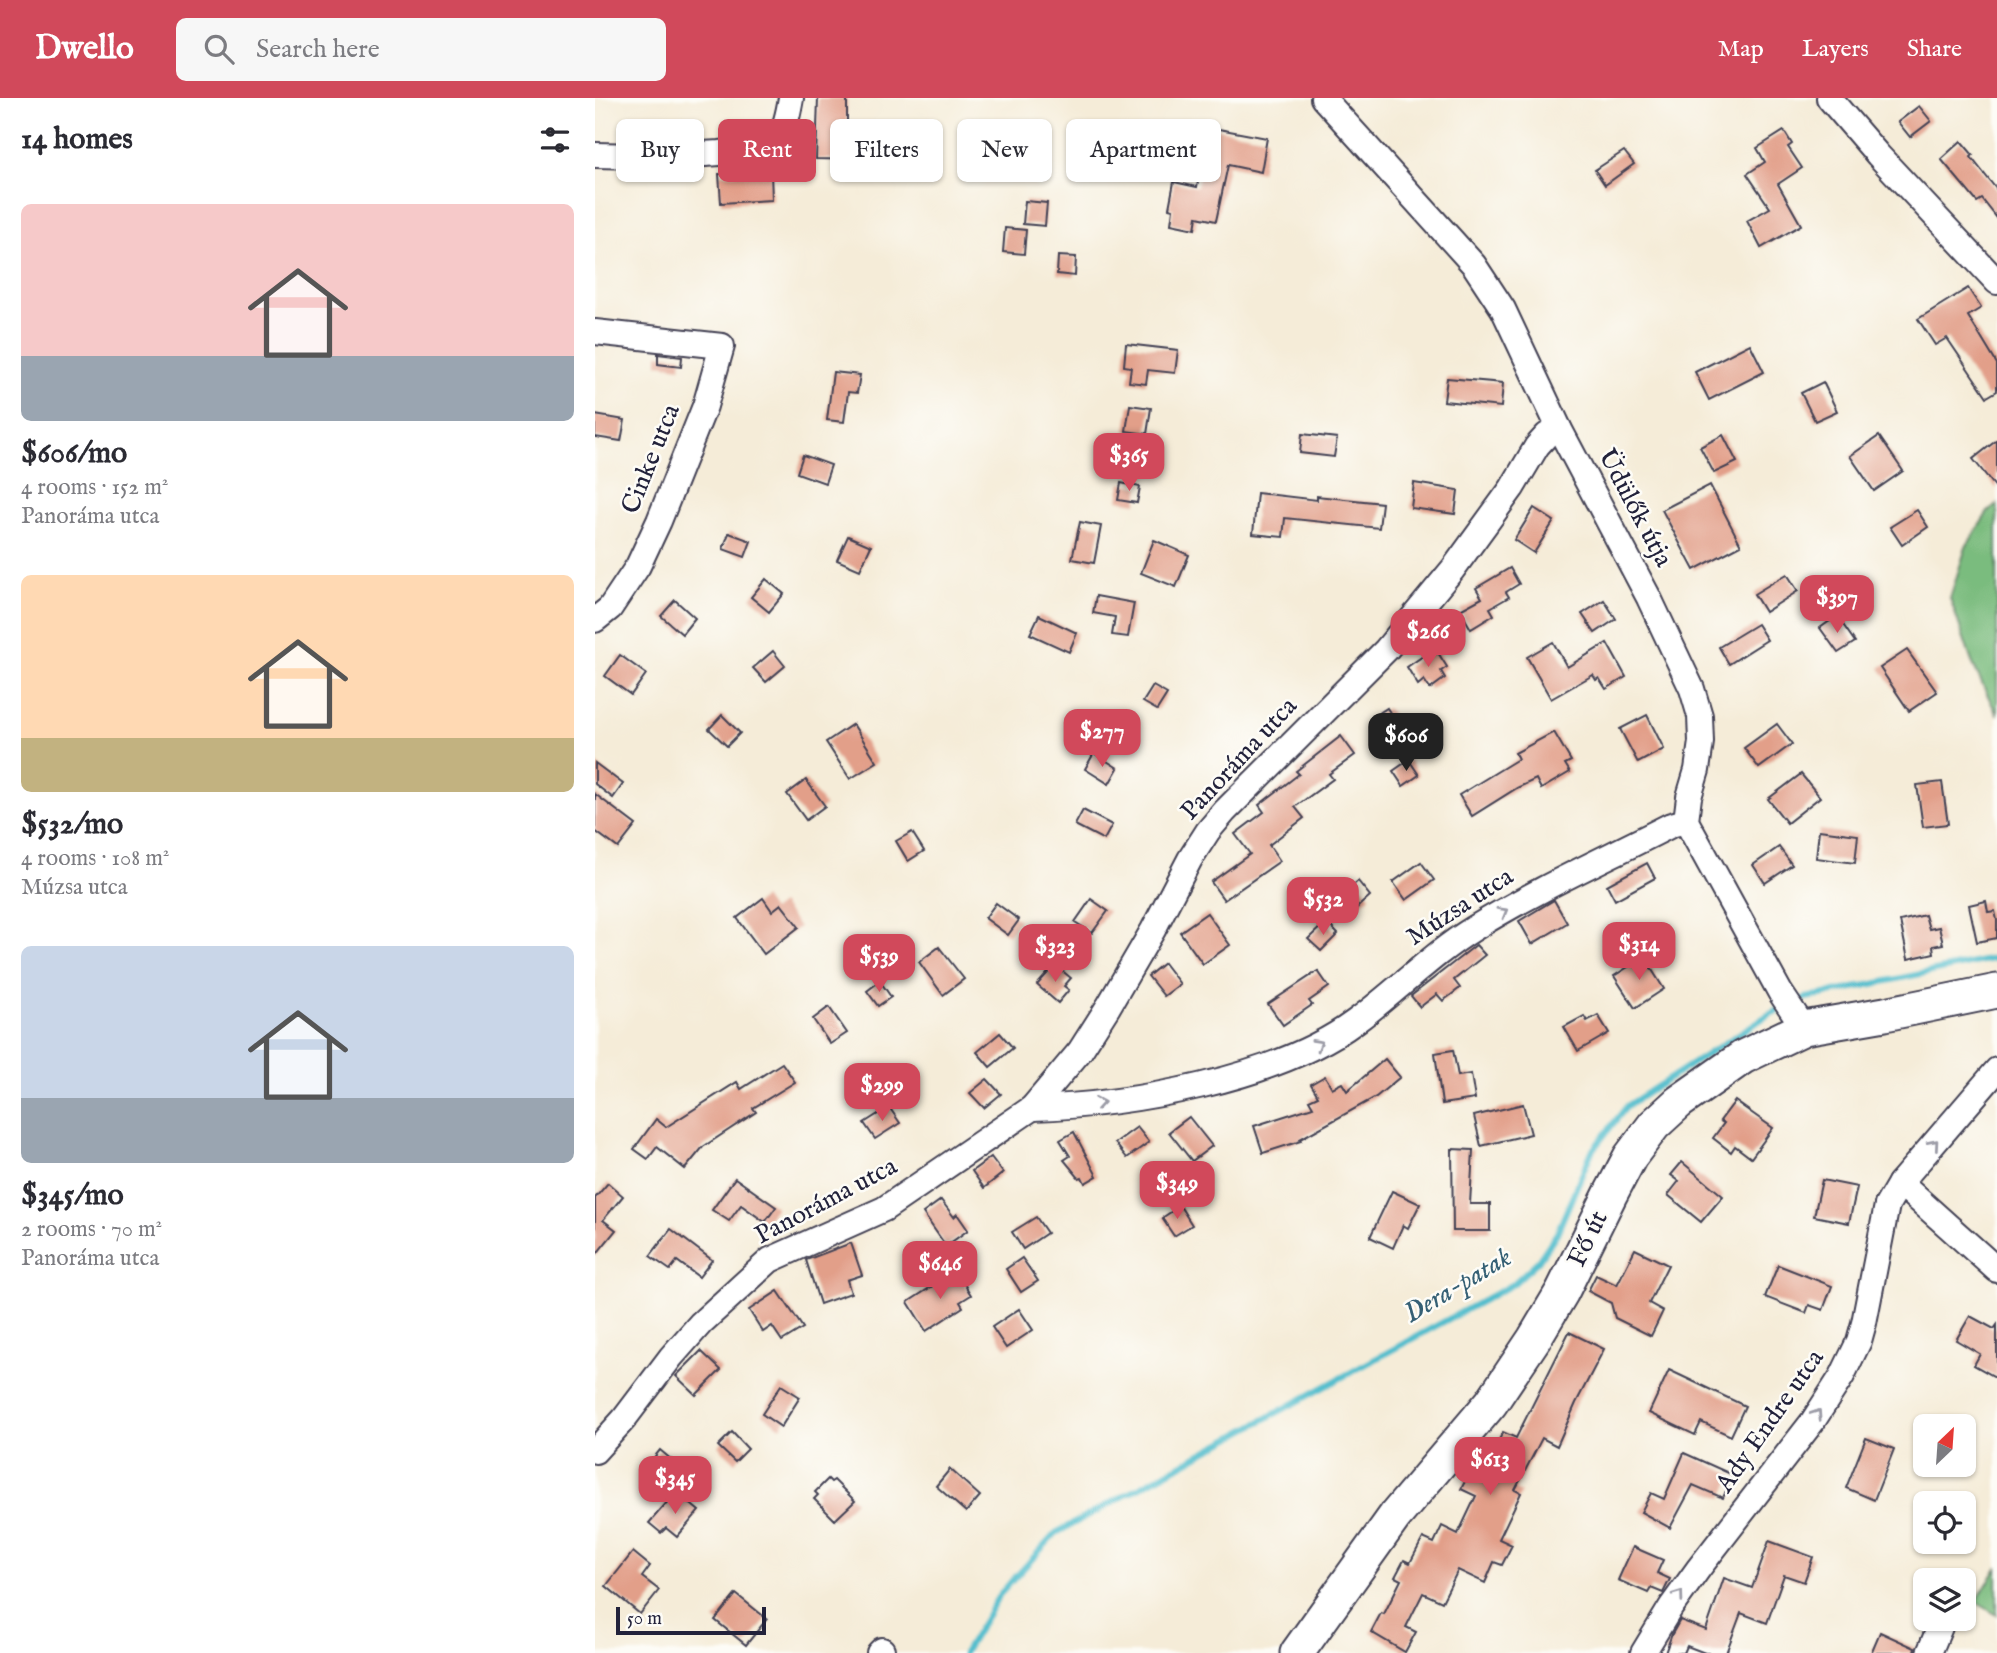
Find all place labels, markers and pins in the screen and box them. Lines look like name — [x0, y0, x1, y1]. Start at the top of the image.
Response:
pin: $365 — [1088, 434, 1170, 493]
pin: $397 — [1796, 575, 1878, 635]
pin: $266 — [1387, 610, 1469, 669]
pin: $277 — [1061, 710, 1143, 769]
pin: $606 — [1365, 714, 1447, 773]
pin: $532 — [1282, 878, 1364, 937]
pin: $314 — [1598, 922, 1680, 982]
pin: $323 — [1014, 924, 1096, 984]
pin: $539 — [838, 934, 920, 994]
pin: $299 — [841, 1063, 923, 1123]
pin: $349 — [1136, 1162, 1218, 1221]
pin: $646 — [899, 1242, 981, 1301]
pin: $613 — [1449, 1438, 1531, 1497]
pin: $345 — [634, 1456, 716, 1516]

